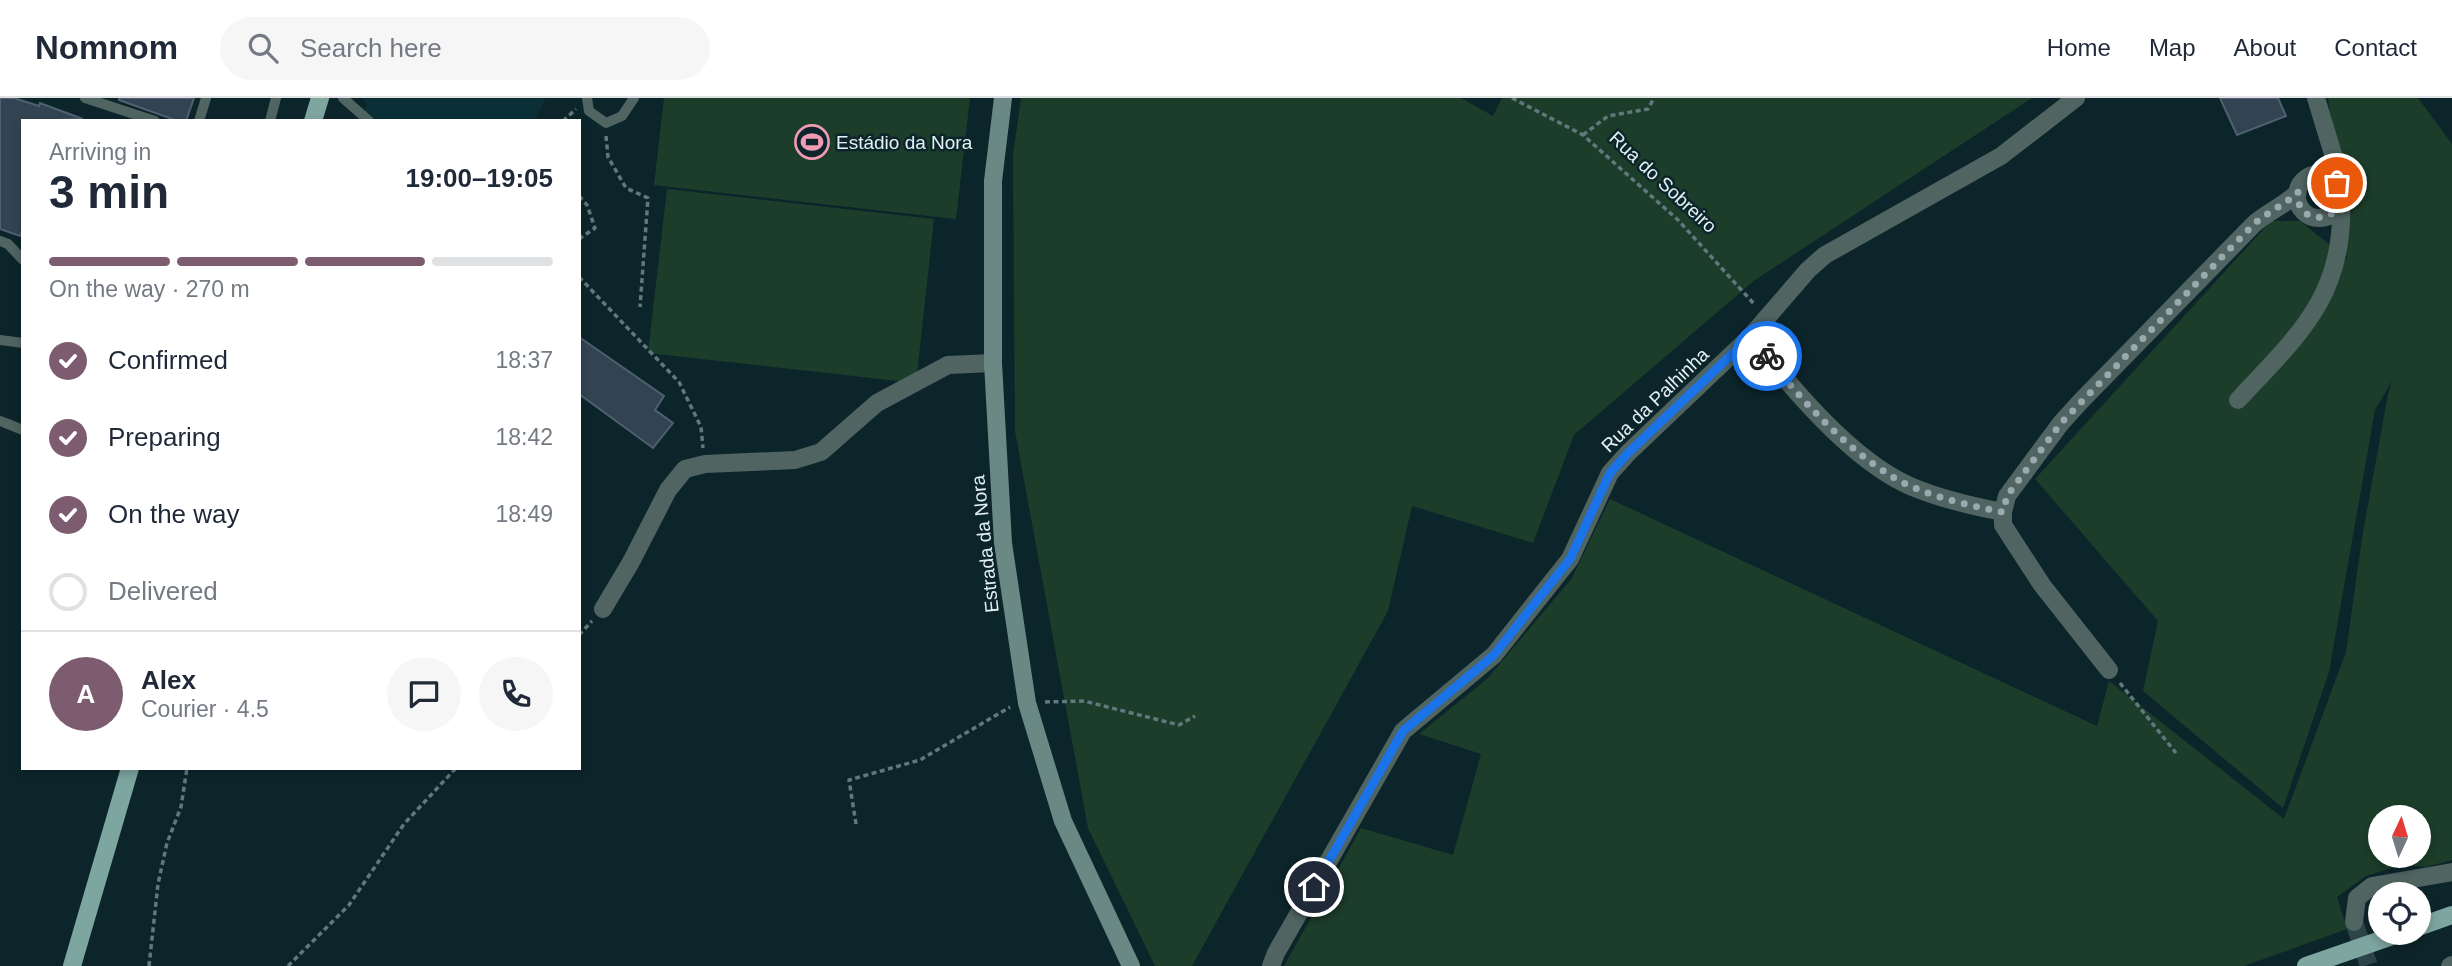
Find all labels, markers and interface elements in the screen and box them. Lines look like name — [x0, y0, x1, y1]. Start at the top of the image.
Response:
search box — [220, 17, 710, 80]
text: Nomnom — [35, 29, 178, 66]
icon: search — [244, 29, 282, 67]
text: Search here — [300, 33, 442, 63]
text: Home — [2047, 34, 2111, 61]
text: Map — [2149, 34, 2196, 61]
text: About — [2234, 34, 2296, 61]
text: Contact — [2334, 34, 2417, 61]
sports icon: Estádio da Nora — [793, 123, 831, 161]
street label: Rua do Sobreiro — [1605, 127, 1721, 237]
place label: Estádio da Nora — [836, 132, 973, 153]
text: Arriving in — [49, 139, 151, 165]
pin — [2307, 153, 2367, 213]
text: 19:00–19:05 — [406, 163, 553, 193]
icon: bag — [2318, 164, 2356, 202]
text: 3 min — [49, 166, 169, 218]
text: On the way · 270 m — [49, 276, 250, 302]
courier — [1732, 321, 1802, 391]
icon: bike — [1748, 337, 1786, 375]
icon: check — [49, 342, 87, 380]
street label: Rua da Palhinha — [1597, 343, 1713, 456]
text: Confirmed — [108, 345, 228, 375]
text: 18:37 — [495, 347, 553, 373]
icon: check — [49, 419, 87, 457]
text: Preparing — [108, 422, 221, 452]
text: 18:42 — [495, 424, 553, 450]
street label: Estrada da Nora — [967, 474, 1003, 614]
icon: check — [49, 496, 87, 534]
text: On the way — [108, 499, 240, 529]
text: 18:49 — [495, 501, 553, 527]
text: Delivered — [108, 576, 218, 606]
button: chat — [387, 657, 461, 731]
button: phone — [479, 657, 553, 731]
text: Alex — [141, 665, 196, 695]
text: A — [77, 679, 95, 709]
text: Courier · 4.5 — [141, 696, 269, 722]
north arrow — [2368, 805, 2431, 868]
map controls — [2368, 805, 2431, 945]
pin — [1284, 857, 1344, 917]
icon: home — [1295, 868, 1333, 906]
button: locate — [2368, 882, 2431, 945]

